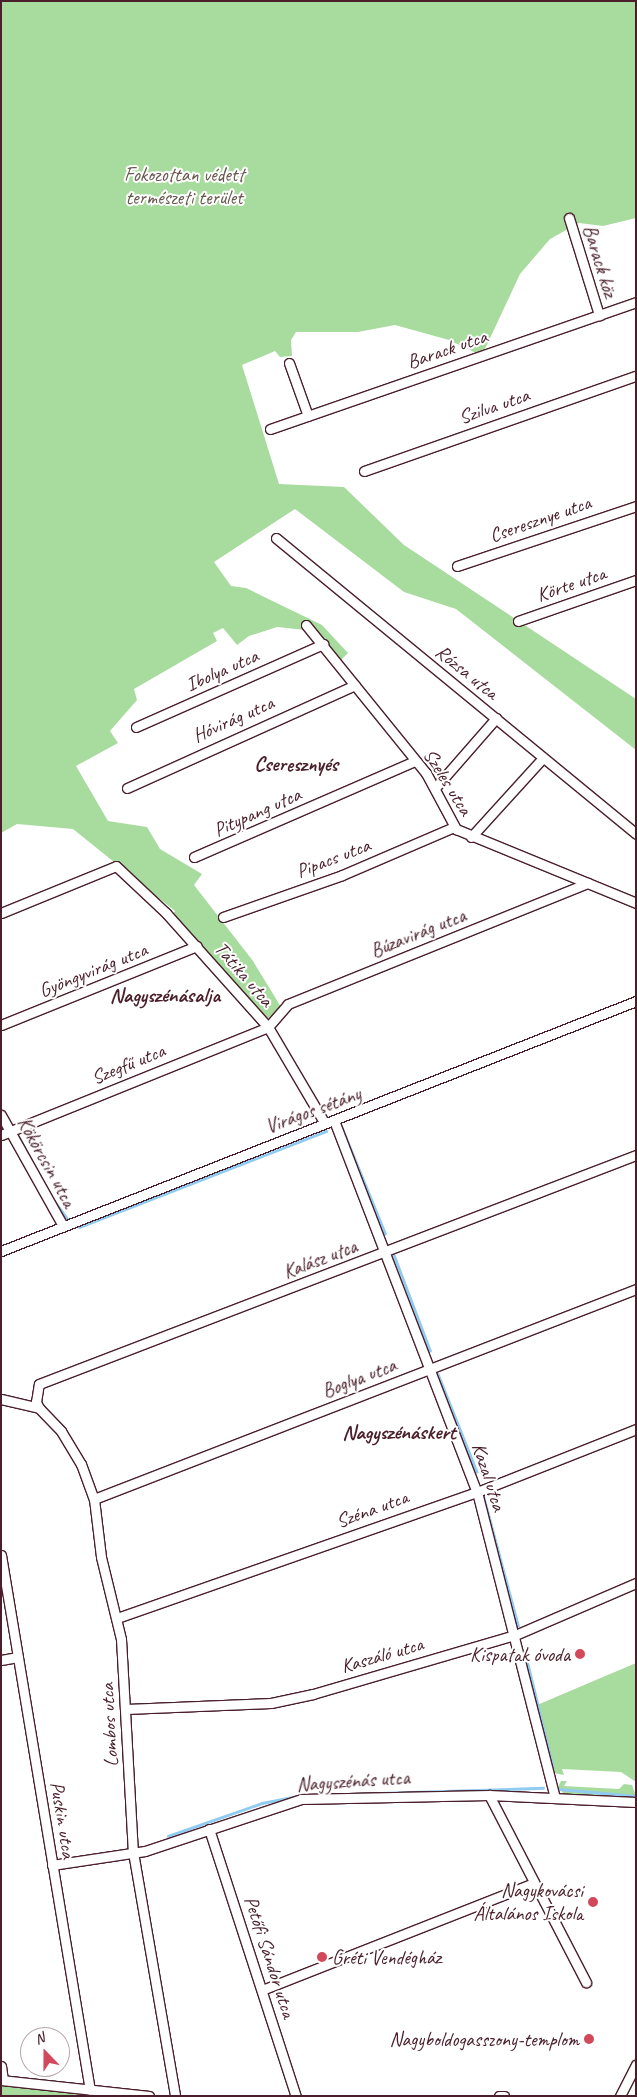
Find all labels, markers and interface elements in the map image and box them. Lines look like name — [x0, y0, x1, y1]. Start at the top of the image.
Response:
park label: Fokozottan védett természeti terület — [124, 162, 244, 209]
street label: Barack köz — [578, 222, 622, 300]
street label: Barack utca — [404, 324, 490, 374]
street label: Szilva utca — [456, 383, 532, 429]
street label: Cseresznye utca — [486, 490, 594, 548]
street label: Körte utca — [533, 561, 609, 607]
street label: Rózsa utca — [431, 640, 503, 704]
street label: Ibolya utca — [182, 644, 262, 696]
street label: Hóvirág utca — [189, 691, 277, 747]
street label: Szeles utca — [418, 744, 478, 820]
district label: Cseresznyés — [254, 751, 338, 777]
street label: Pitypang utca — [210, 782, 304, 842]
street label: Pipacs utca — [293, 833, 373, 883]
street label: Búzavirág utca — [367, 903, 469, 963]
street label: Tátika utca — [209, 937, 279, 1011]
street label: Gyöngyvirág utca — [36, 938, 150, 1002]
district label: Nagyszénásalja — [110, 982, 220, 1008]
street label: Szegfű utca — [88, 1038, 168, 1090]
street label: Virágos sétány — [262, 1082, 364, 1138]
street label: Kökörcsin utca — [12, 1113, 82, 1211]
street label: Kalász utca — [280, 1234, 360, 1284]
street label: Boglya utca — [319, 1353, 399, 1403]
district label: Nagyszénáskert — [342, 1419, 456, 1445]
street label: Kazal utca — [467, 1440, 511, 1514]
street label: Széna utca — [333, 1485, 411, 1533]
street label: Kaszáló utca — [338, 1632, 426, 1678]
place label: Kispatak óvoda — [470, 1642, 570, 1666]
marker: Kispatak óvoda — [574, 1648, 586, 1660]
street label: Lombos utca — [95, 1683, 123, 1767]
street label: Nagyszénás utca — [296, 1765, 410, 1797]
street label: Puskin utca — [45, 1780, 81, 1860]
place label: Nagykovácsi Általános Iskola — [474, 1878, 583, 1925]
street label: Petőfi Sándor utca — [239, 1893, 301, 2021]
marker: Nagykovácsi Általános Iskola — [587, 1896, 599, 1908]
place label: Gréti Vendégház — [332, 1945, 441, 1969]
marker: Gréti Vendégház — [316, 1951, 328, 1963]
north arrow — [20, 2027, 70, 2077]
place label: Nagyboldogasszony-templom — [390, 2027, 579, 2051]
text: N — [32, 2029, 47, 2048]
marker: Nagyboldogasszony-templom — [583, 2033, 595, 2045]

